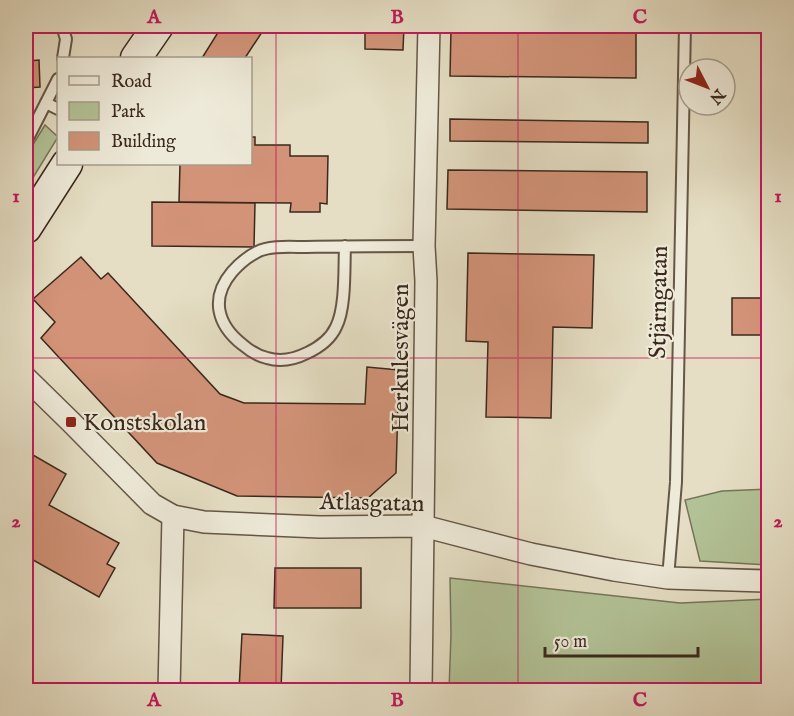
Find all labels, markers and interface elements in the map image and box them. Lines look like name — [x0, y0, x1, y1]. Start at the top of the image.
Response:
text: A — [146, 5, 162, 30]
text: B — [390, 5, 404, 30]
text: C — [633, 5, 647, 30]
legend — [57, 57, 252, 165]
north arrow — [677, 57, 737, 117]
text: Road — [111, 71, 152, 94]
text: N — [704, 83, 729, 108]
text: Park — [111, 101, 146, 124]
text: Building — [111, 131, 176, 154]
text: 1 — [12, 184, 20, 209]
text: 1 — [774, 184, 782, 209]
street label: Stjärngatan — [643, 245, 676, 359]
street label: Herkulesvägen — [386, 283, 417, 433]
place label: Konstskolan — [83, 408, 206, 439]
marker: Konstskolan — [64, 415, 78, 429]
street label: Atlasgatan — [318, 487, 425, 520]
text: 2 — [11, 509, 21, 534]
text: 2 — [773, 509, 783, 534]
scale bar — [545, 620, 698, 658]
text: 50 m — [554, 631, 587, 654]
text: A — [146, 688, 162, 713]
text: B — [390, 688, 404, 713]
text: C — [633, 688, 647, 713]

